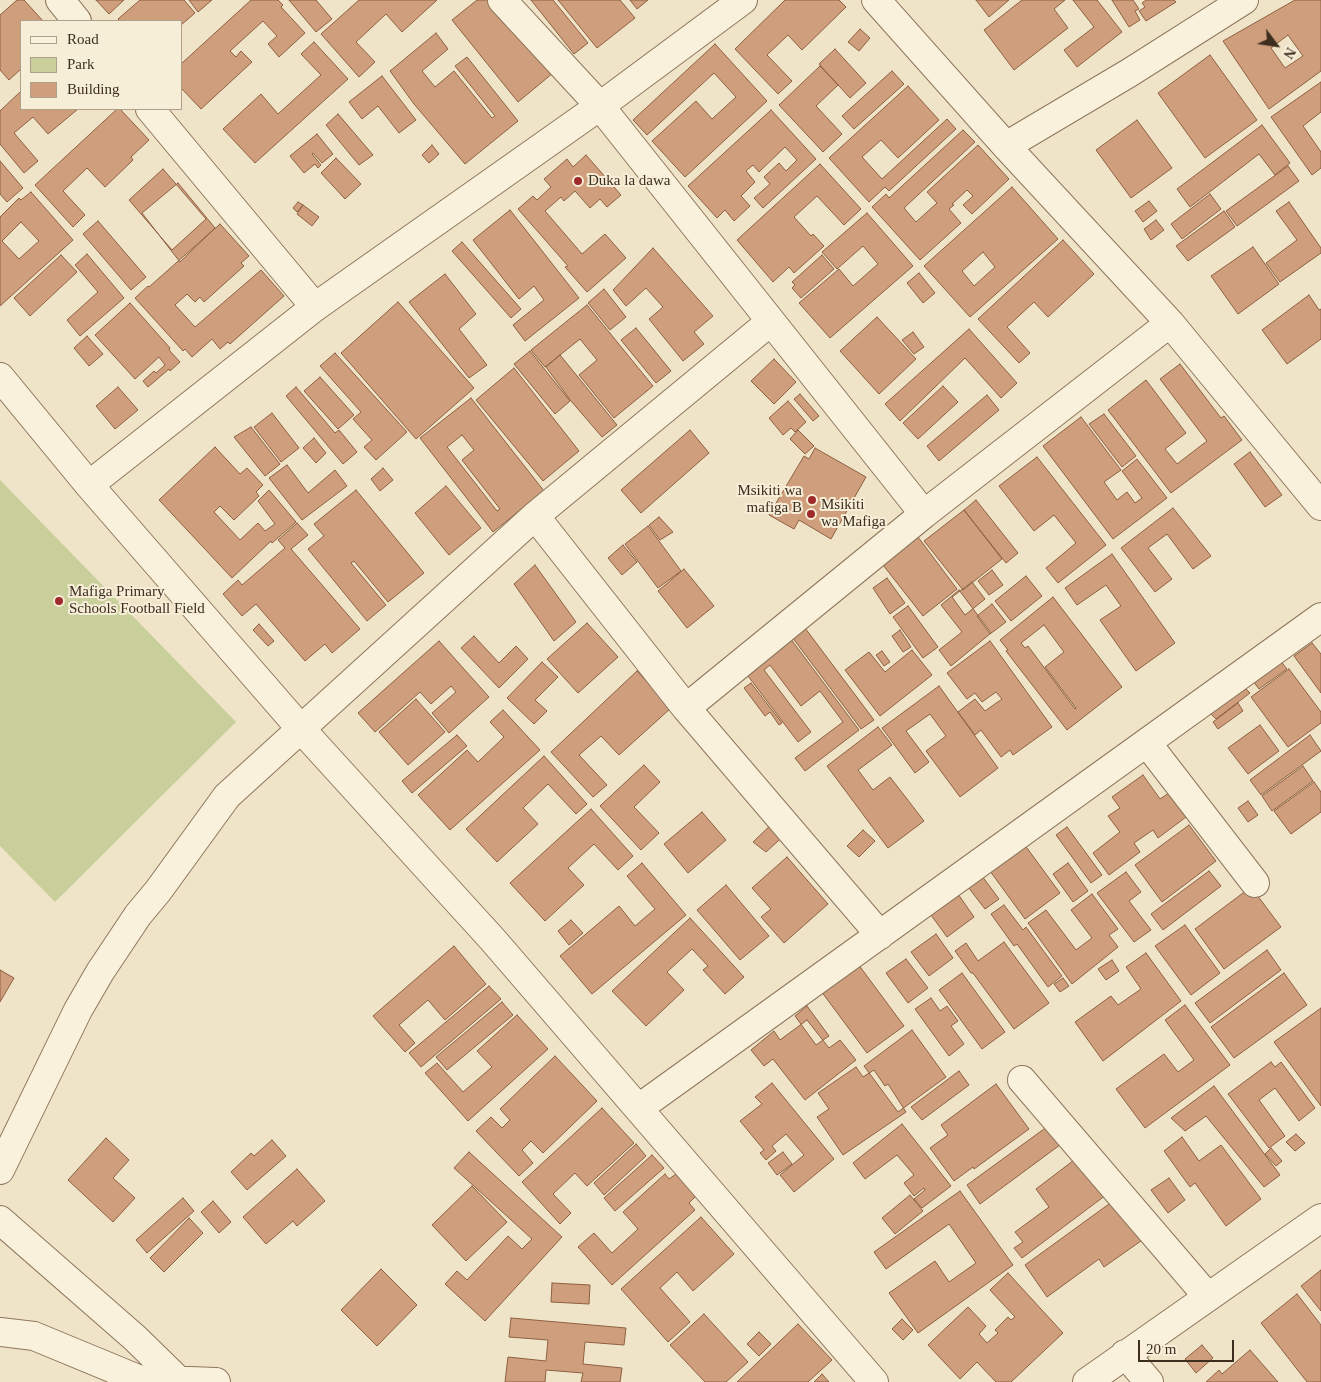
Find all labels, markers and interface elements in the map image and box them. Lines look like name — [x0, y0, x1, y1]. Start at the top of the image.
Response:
legend — [20, 20, 182, 110]
north arrow — [1251, 20, 1301, 70]
text: Road — [67, 31, 99, 47]
text: N — [1280, 45, 1298, 61]
text: Park — [67, 56, 95, 72]
text: Building — [67, 81, 120, 97]
place label: Duka la dawa — [588, 172, 670, 190]
marker: Duka la dawa — [572, 175, 584, 187]
place label: Msikiti wa mafiga B — [737, 482, 802, 517]
marker: Msikiti wa mafiga B — [806, 494, 818, 506]
place label: Msikiti wa Mafiga — [821, 496, 886, 531]
marker: Msikiti wa Mafiga — [805, 508, 817, 520]
place label: Mafiga Primary Schools Football Field — [69, 583, 205, 618]
marker: Mafiga Primary Schools Football Field — [53, 595, 65, 607]
scale bar — [1141, 1330, 1237, 1362]
text: 20 m — [1146, 1341, 1176, 1357]

